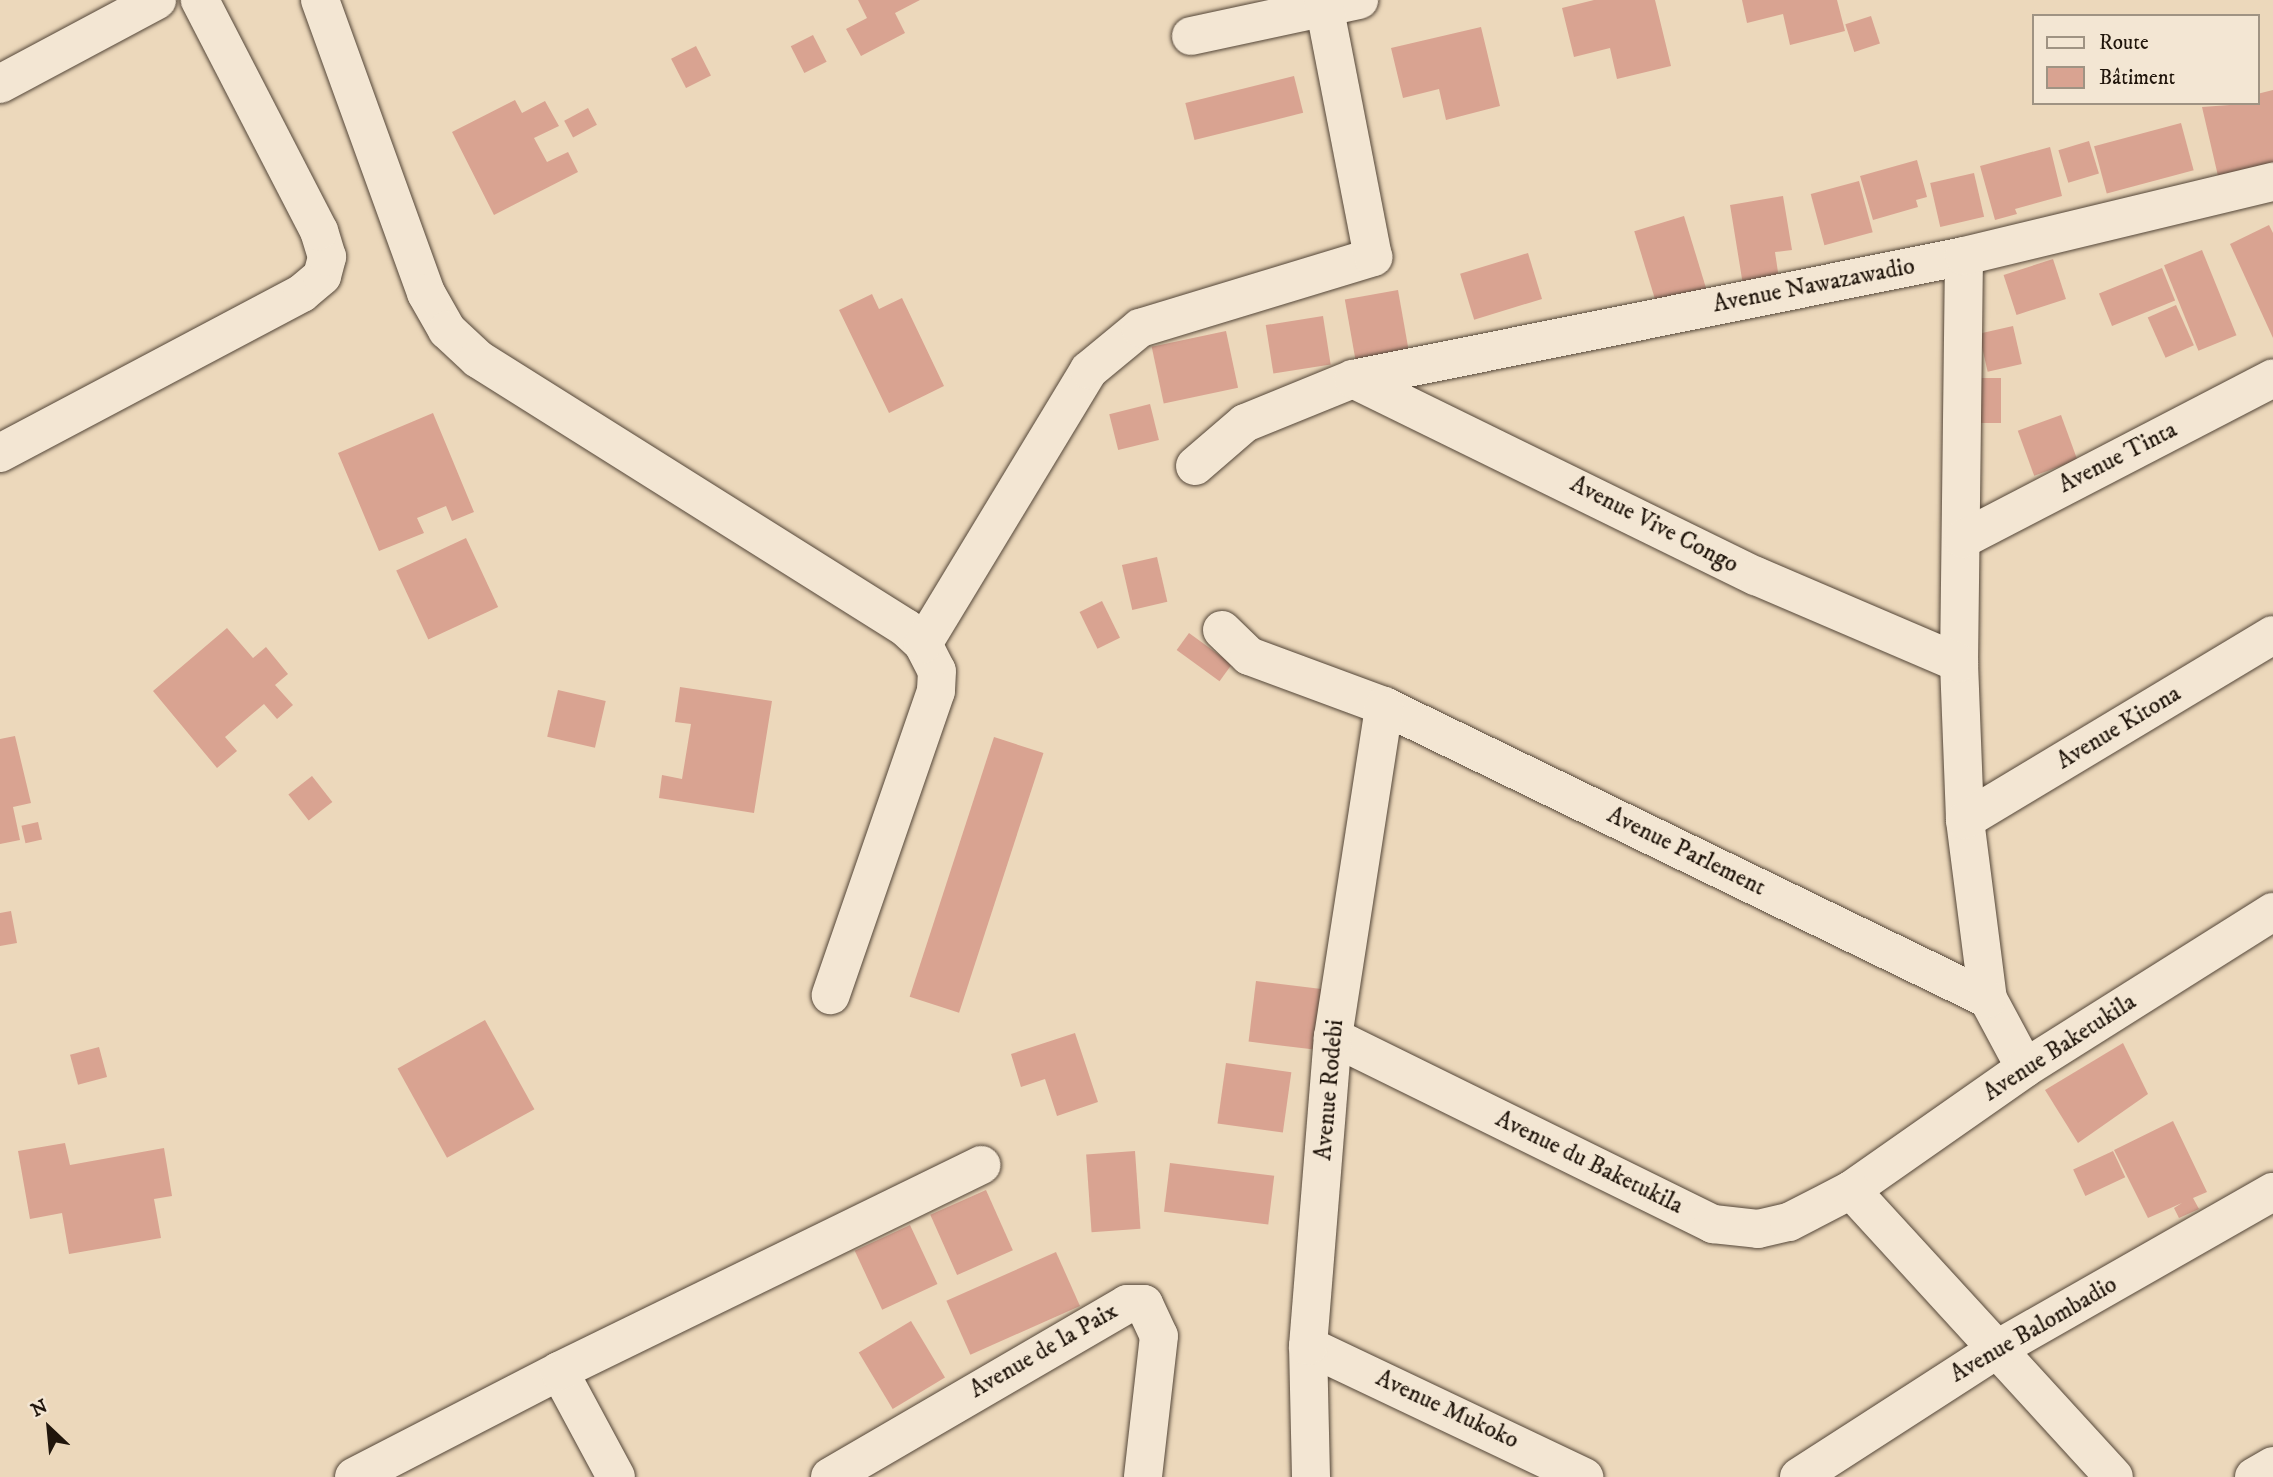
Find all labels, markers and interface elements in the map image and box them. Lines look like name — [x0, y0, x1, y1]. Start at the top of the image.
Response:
legend — [2032, 14, 2259, 105]
text: Route — [2099, 30, 2149, 56]
text: Bâtiment — [2099, 65, 2175, 91]
street label: Avenue Nawazawadio — [1711, 252, 1917, 320]
street label: Avenue Tinta — [2054, 416, 2182, 500]
street label: Avenue Vive Congo — [1565, 470, 1743, 580]
street label: Avenue Kitona — [2052, 680, 2186, 776]
street label: Avenue Parlement — [1602, 801, 1770, 903]
street label: Avenue Baketukila — [1978, 988, 2142, 1108]
street label: Avenue Rodebi — [1310, 1018, 1350, 1162]
street label: Avenue du Baketukila — [1491, 1105, 1687, 1221]
street label: Avenue Balombadio — [1946, 1271, 2122, 1389]
street label: Avenue de la Paix — [965, 1297, 1123, 1405]
street label: Avenue Mukoko — [1371, 1364, 1523, 1456]
north arrow — [14, 1393, 84, 1463]
text: N — [28, 1395, 52, 1422]

